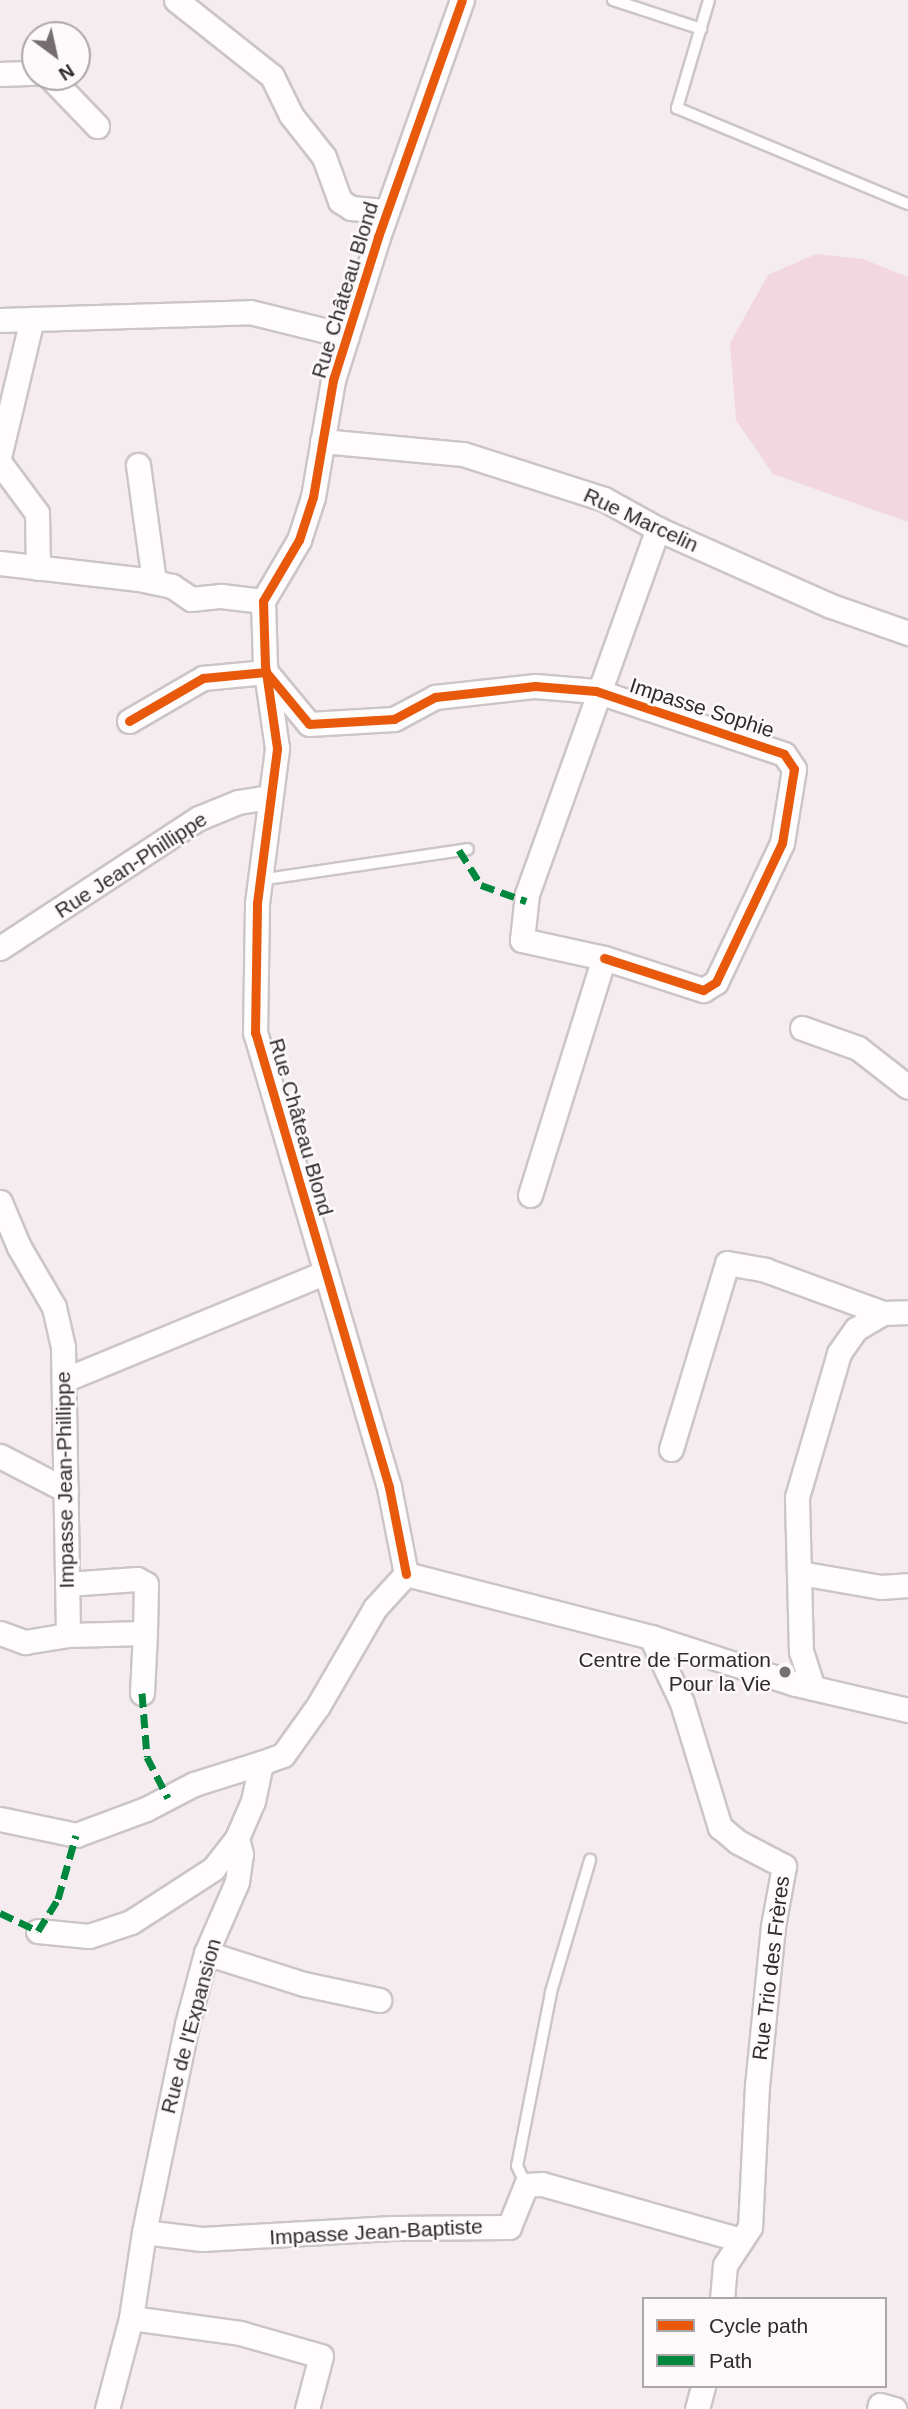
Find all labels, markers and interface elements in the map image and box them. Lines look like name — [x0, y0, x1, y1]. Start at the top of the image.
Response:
north arrow — [21, 21, 91, 91]
text: N — [55, 60, 78, 85]
street label: Rue Château Blond — [306, 199, 384, 381]
street label: Rue Marcelin — [580, 482, 702, 558]
street label: Impasse Sophie — [626, 673, 778, 743]
street label: Rue Jean-Phillippe — [50, 806, 212, 924]
street label: Rue Château Blond — [264, 1035, 338, 1219]
street label: Impasse Jean-Phillippe — [51, 1371, 79, 1589]
place label: Centre de Formation Pour la Vie — [578, 1647, 771, 1697]
marker: Centre de Formation Pour la Vie — [777, 1664, 793, 1680]
street label: Rue Trio des Frères — [747, 1874, 795, 2062]
street label: Rue de l'Expansion — [155, 1936, 227, 2116]
street label: Impasse Jean-Baptiste — [269, 2214, 483, 2250]
legend — [642, 2297, 887, 2388]
text: Cycle path — [709, 2314, 808, 2337]
text: Path — [709, 2349, 752, 2372]

